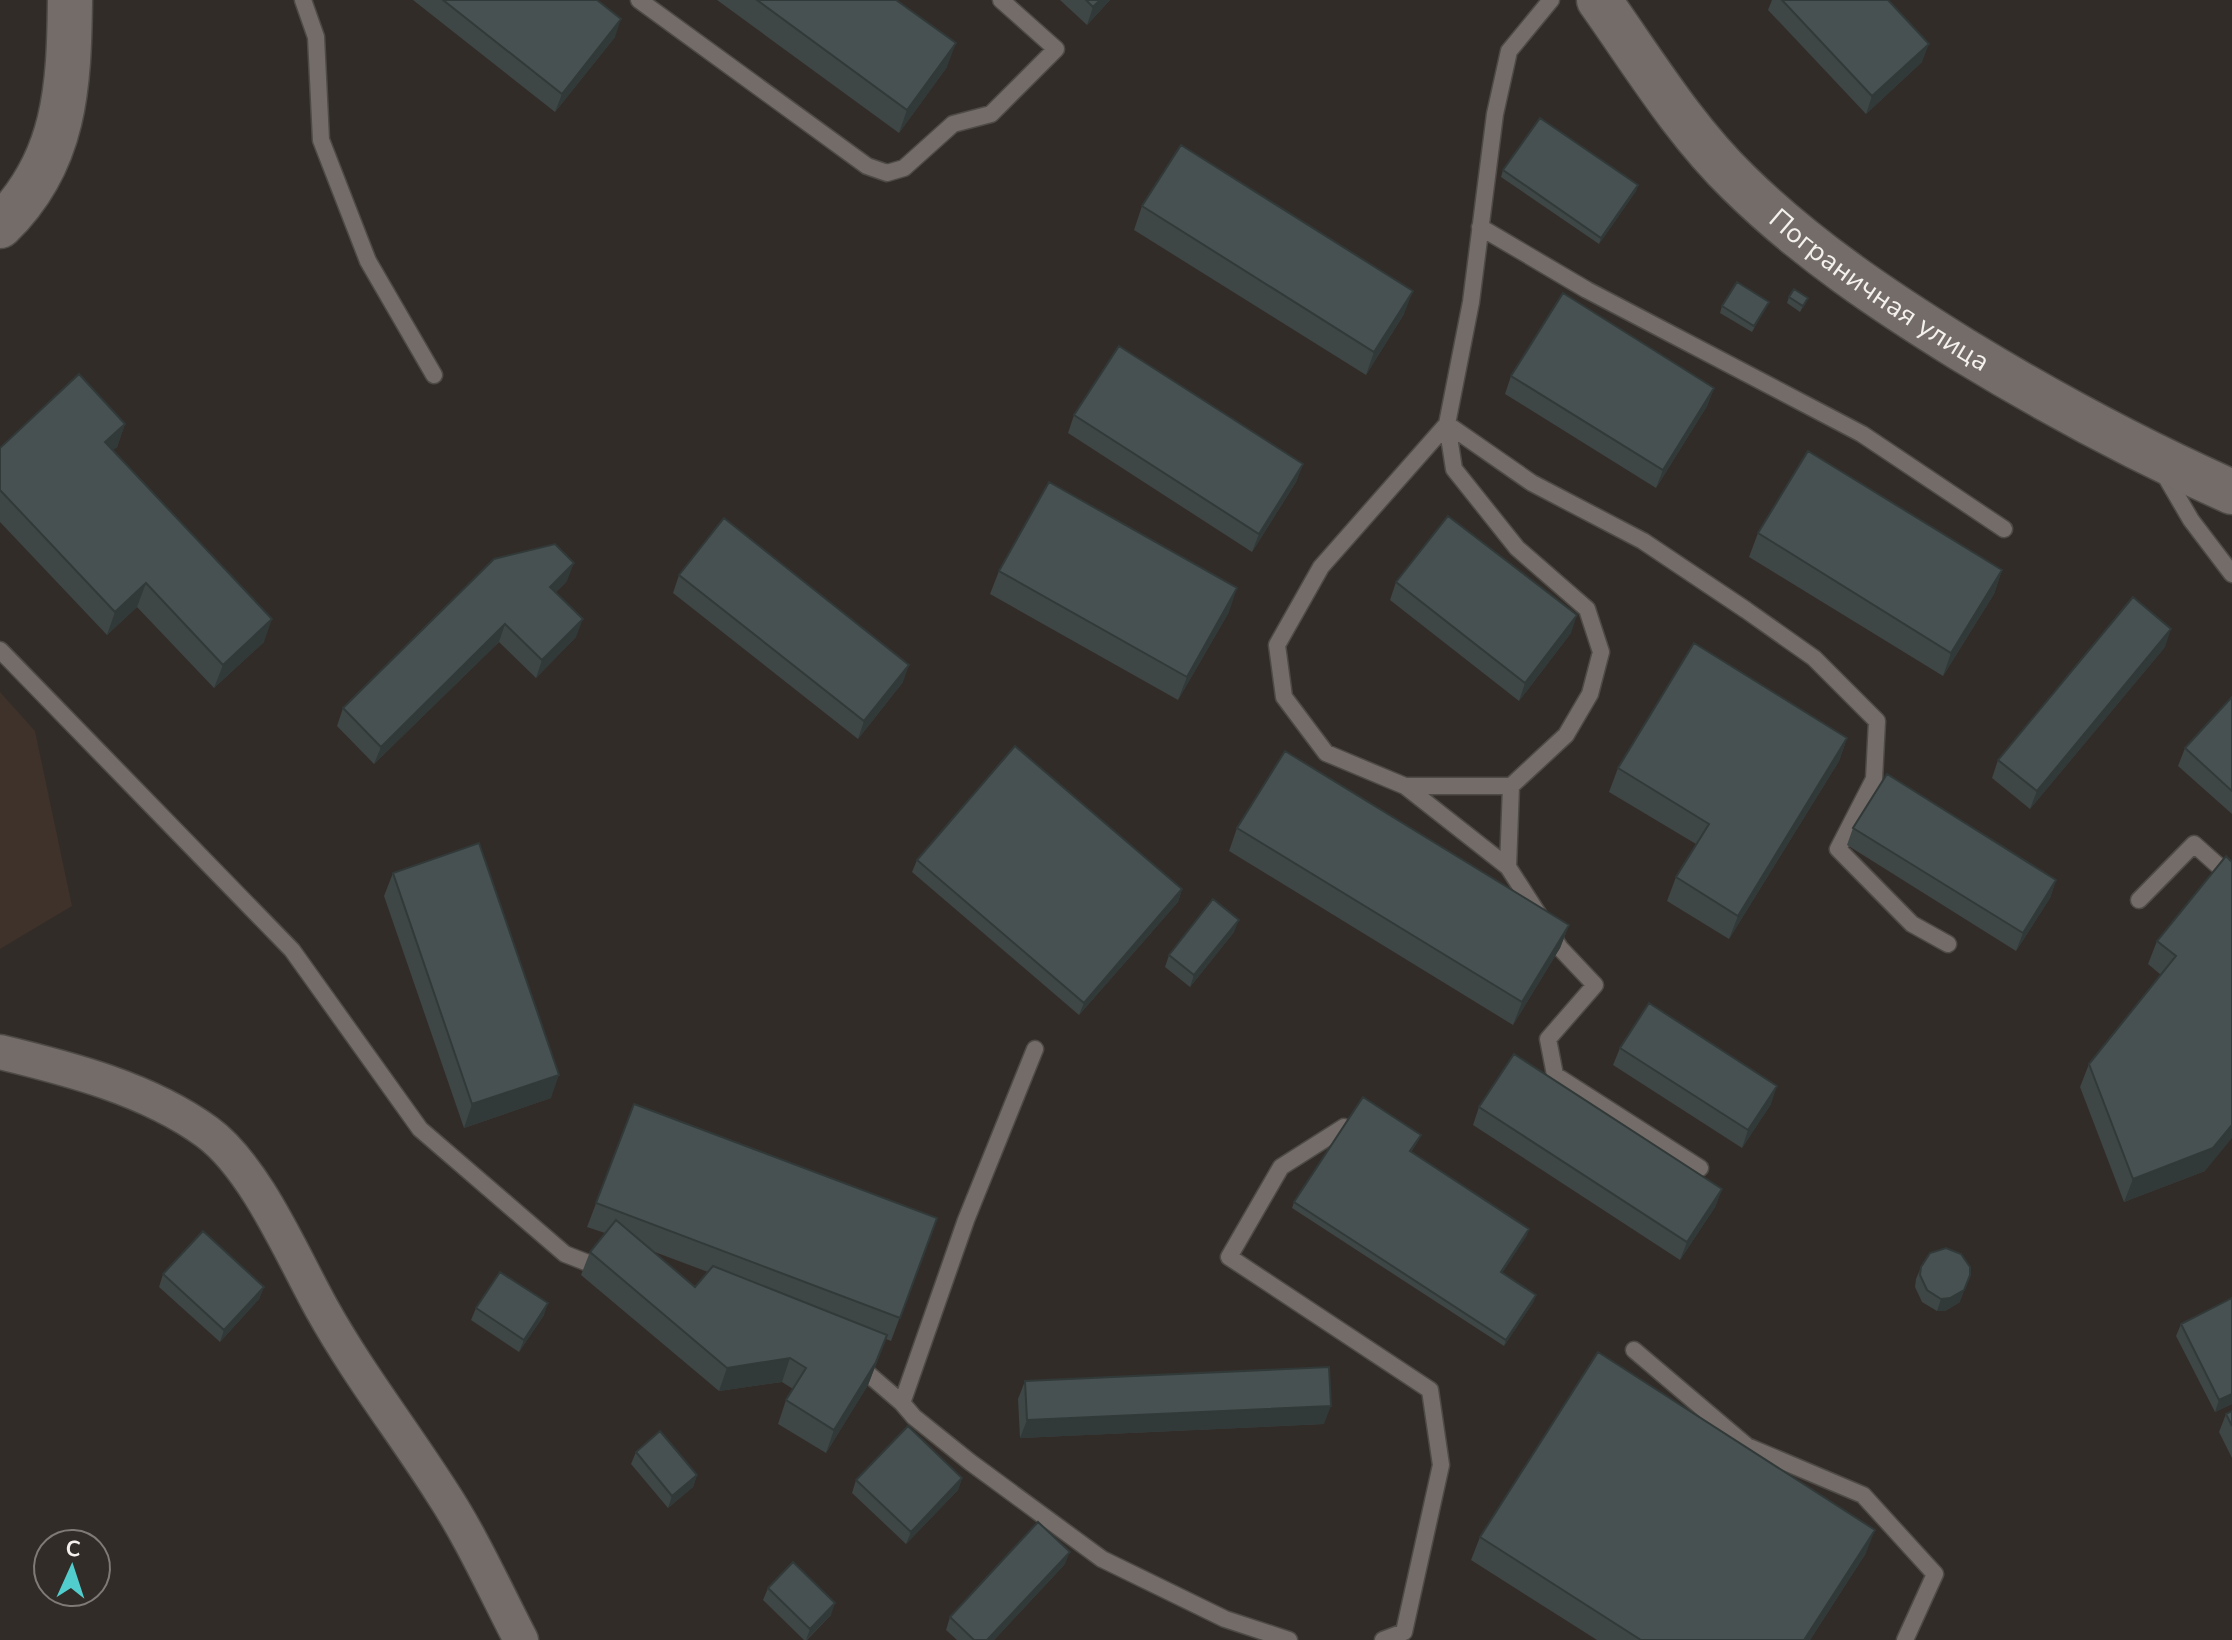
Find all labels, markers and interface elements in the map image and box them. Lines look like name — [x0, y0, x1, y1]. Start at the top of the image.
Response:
street label: Пограничная улица — [1761, 200, 1997, 381]
north arrow — [32, 1528, 112, 1608]
text: С — [65, 1534, 81, 1564]

